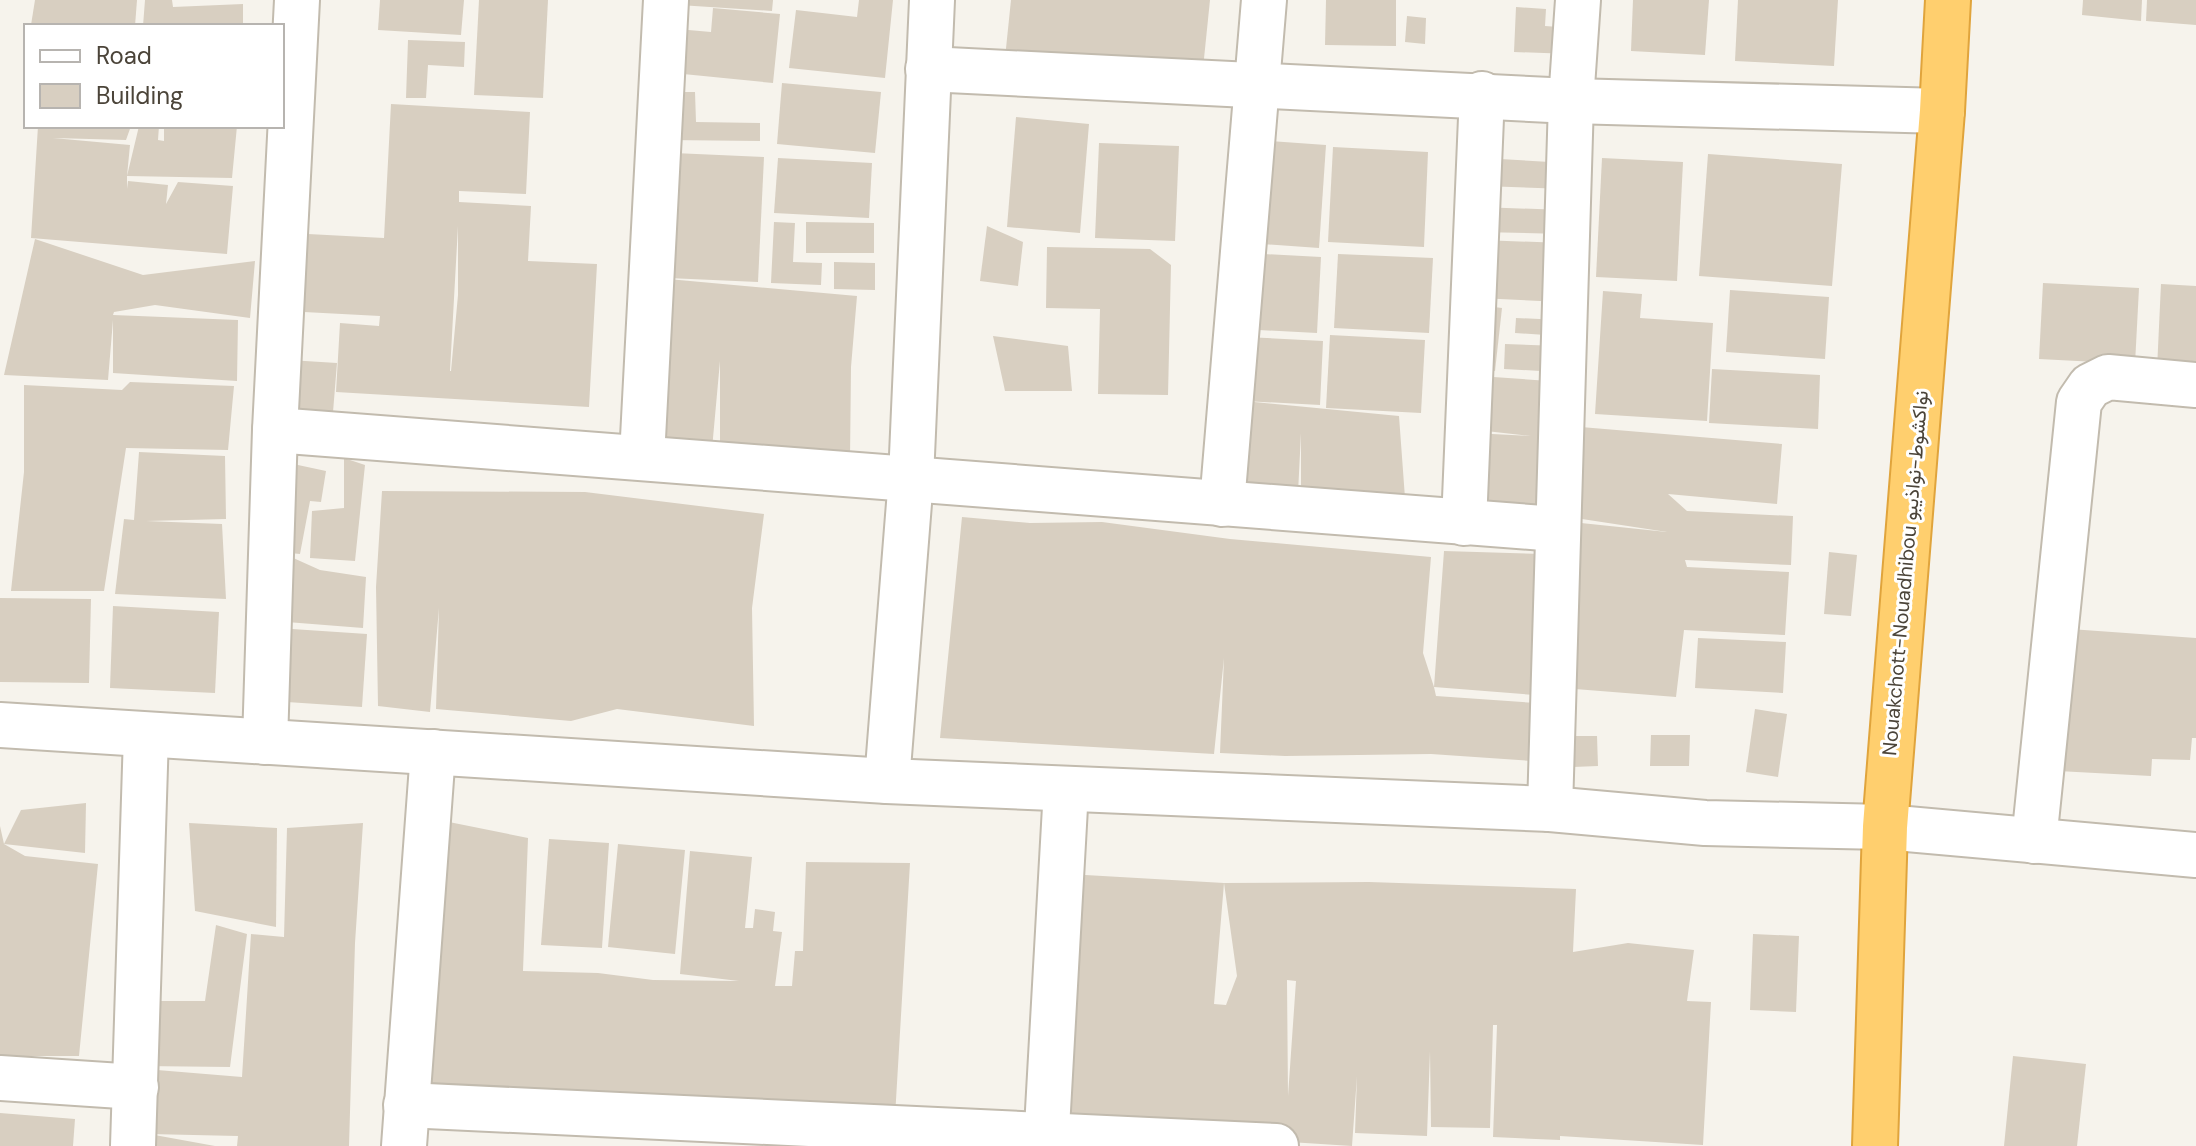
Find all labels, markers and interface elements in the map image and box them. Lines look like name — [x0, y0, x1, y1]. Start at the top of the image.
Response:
legend — [24, 24, 284, 128]
text: Road — [96, 40, 152, 71]
text: Building — [96, 80, 183, 111]
street label: Nouakchott-Nouadhibou نواكشوط-نواذيبو — [1876, 389, 1934, 757]

